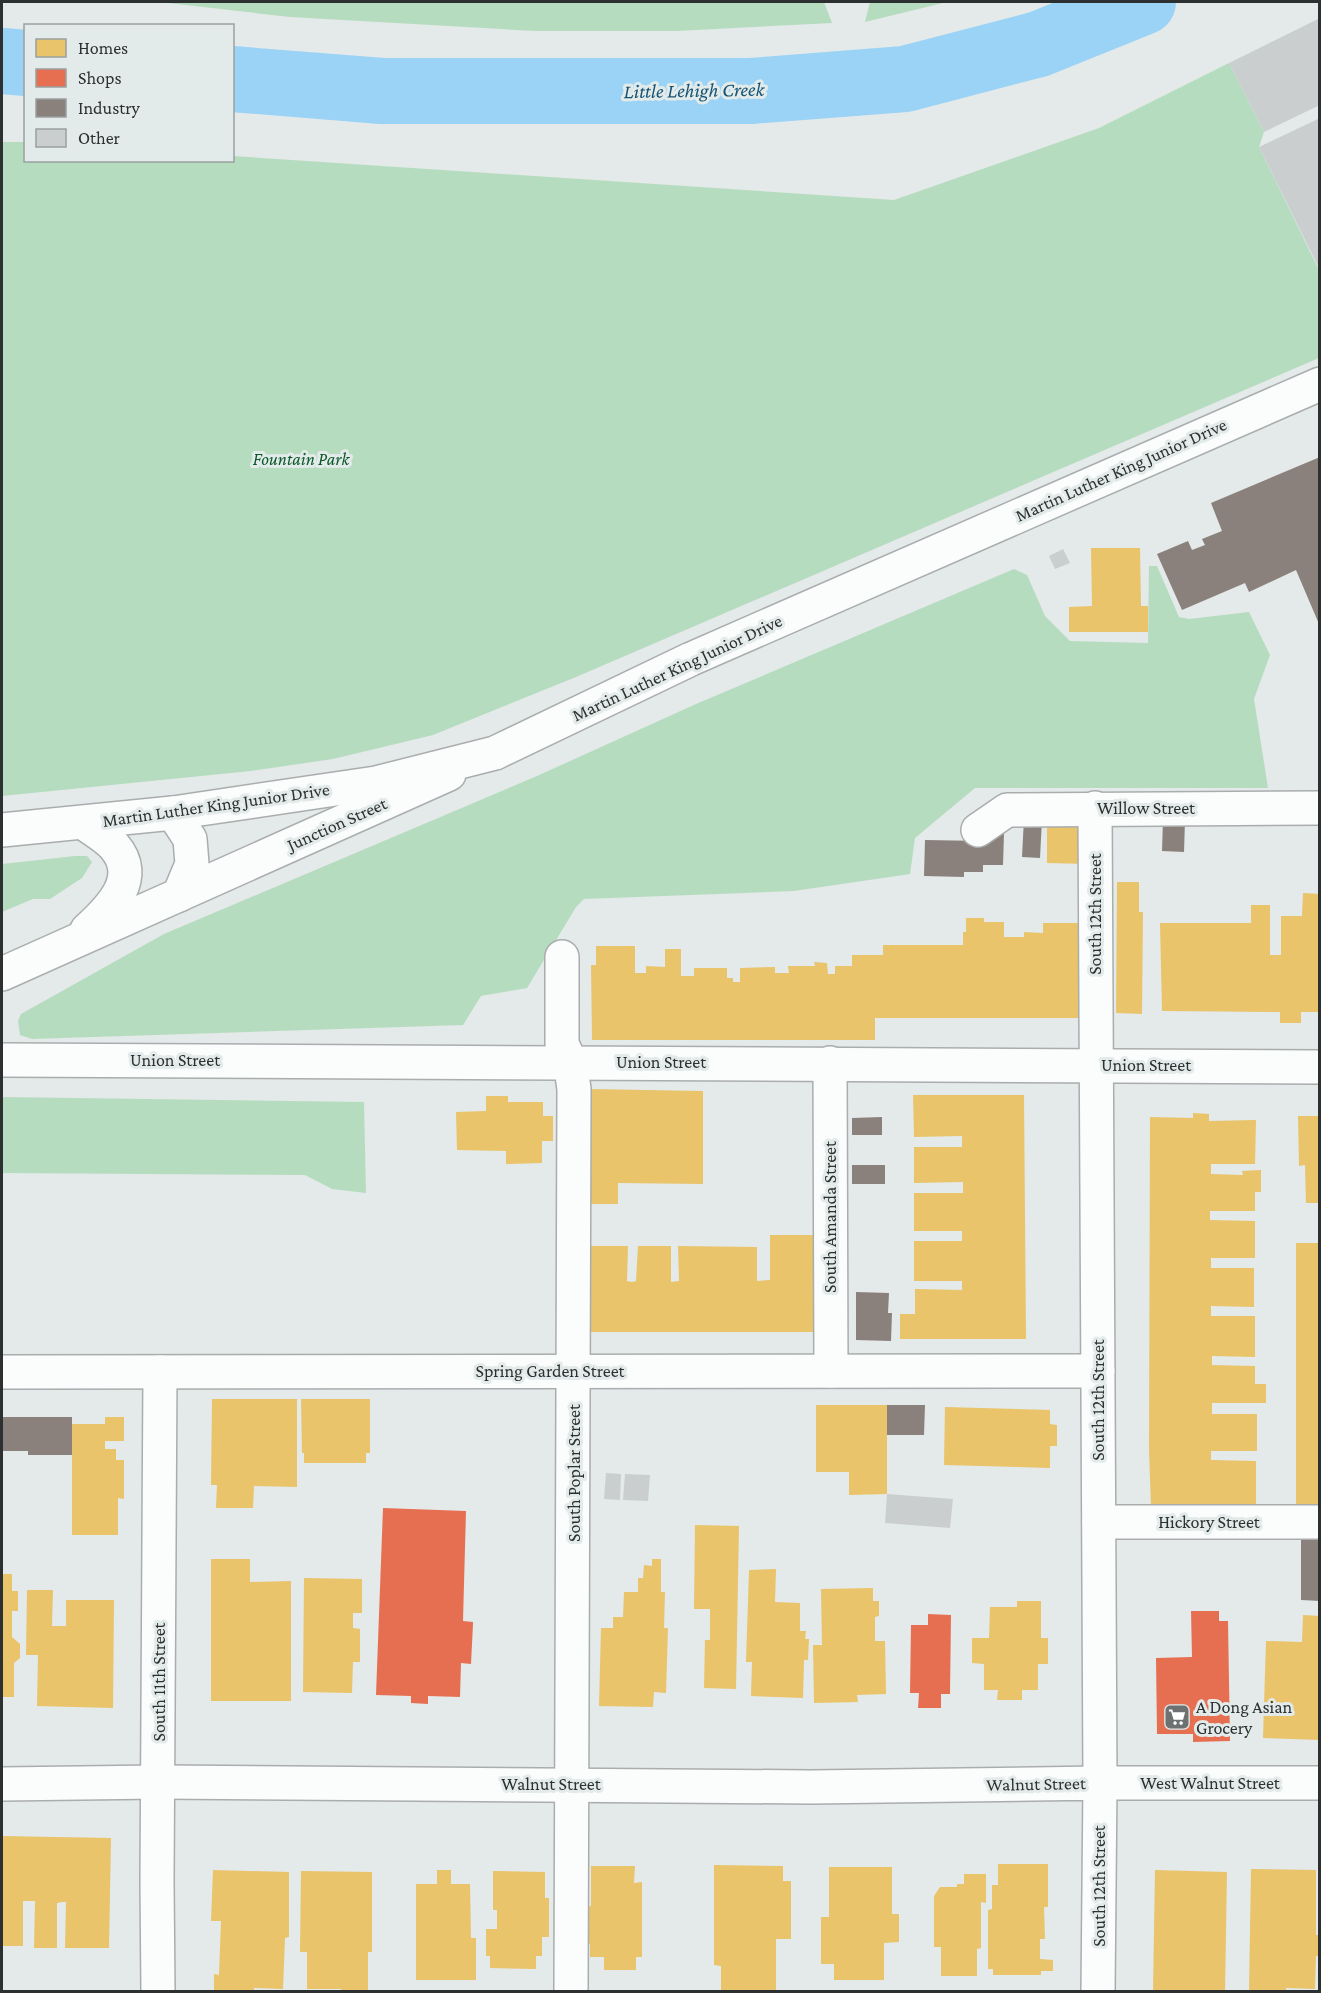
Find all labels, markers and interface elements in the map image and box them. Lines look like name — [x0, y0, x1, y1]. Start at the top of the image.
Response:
legend — [24, 24, 234, 162]
text: Homes — [78, 38, 128, 58]
text: Shops — [78, 68, 122, 88]
water label: Little Lehigh Creek — [624, 78, 766, 103]
text: Industry — [78, 98, 141, 118]
text: Other — [78, 128, 121, 148]
street label: Martin Luther King Junior Drive — [1012, 414, 1230, 526]
park label: Fountain Park — [253, 449, 350, 469]
street label: Martin Luther King Junior Drive — [569, 610, 785, 725]
street label: Martin Luther King Junior Drive — [101, 779, 331, 831]
street label: Junction Street — [282, 793, 391, 856]
street label: Willow Street — [1097, 798, 1196, 818]
street label: South 12th Street — [1085, 852, 1105, 975]
street label: Union Street — [130, 1050, 221, 1070]
street label: Union Street — [616, 1052, 707, 1072]
street label: Union Street — [1101, 1055, 1192, 1075]
street label: South Amanda Street — [820, 1140, 840, 1293]
street label: South 12th Street — [1088, 1338, 1108, 1461]
street label: Spring Garden Street — [475, 1361, 626, 1381]
street label: South Poplar Street — [564, 1403, 584, 1542]
street label: Hickory Street — [1158, 1512, 1261, 1532]
street label: South 11th Street — [149, 1621, 169, 1742]
place label: A Dong Asian Grocery — [1196, 1697, 1293, 1738]
supermarket icon: A Dong Asian Grocery — [1162, 1702, 1192, 1732]
street label: Walnut Street — [986, 1773, 1087, 1795]
street label: West Walnut Street — [1140, 1773, 1281, 1793]
street label: Walnut Street — [501, 1774, 602, 1794]
street label: South 12th Street — [1089, 1824, 1109, 1947]

